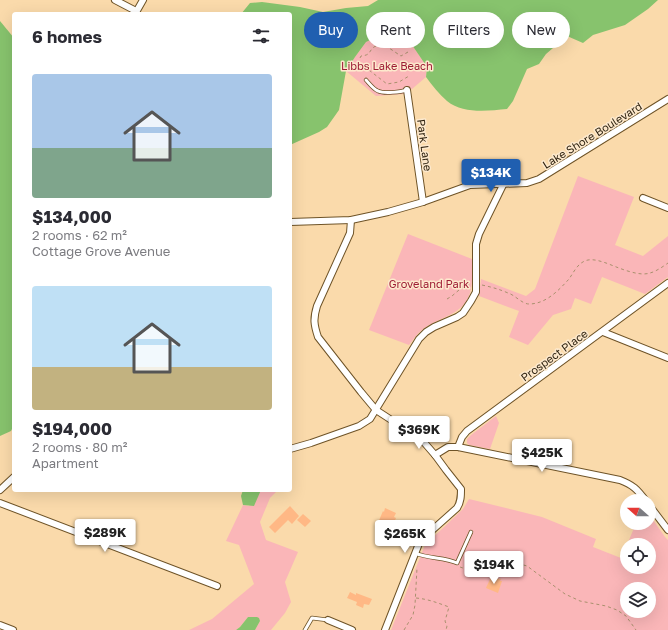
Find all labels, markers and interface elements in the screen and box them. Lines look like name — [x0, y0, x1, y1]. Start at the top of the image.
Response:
chip: Buy — [304, 12, 358, 48]
chip: Rent — [366, 12, 425, 48]
chip: Filters — [433, 12, 504, 48]
chip: New — [512, 12, 570, 48]
icon: filters — [250, 25, 272, 47]
text: 6 homes — [32, 26, 102, 47]
park label: Libbs Lake Beach — [341, 59, 433, 72]
street label: Lake Shore Boulevard — [540, 99, 644, 171]
icon: home — [116, 100, 188, 172]
street label: Park Lane — [415, 118, 435, 172]
pin: $134K — [463, 159, 519, 193]
text: $134K — [471, 164, 511, 180]
text: $134,000 — [32, 206, 112, 227]
text: 2 rooms · 62 m² — [32, 227, 127, 243]
text: Cottage Grove Avenue — [32, 243, 170, 259]
park label: Groveland Park — [389, 277, 469, 290]
icon: home — [116, 312, 188, 384]
street label: Prospect Place — [518, 326, 590, 384]
pin: $369K — [391, 416, 447, 450]
text: $194,000 — [32, 418, 112, 439]
text: $369K — [398, 421, 440, 437]
text: 2 rooms · 80 m² — [32, 439, 128, 455]
pin: $425K — [514, 439, 570, 473]
text: $425K — [521, 444, 563, 460]
text: Apartment — [32, 455, 99, 471]
north arrow — [620, 494, 656, 530]
map controls — [620, 494, 656, 618]
pin: $289K — [77, 519, 133, 553]
pin: $265K — [377, 520, 433, 554]
text: $289K — [84, 524, 126, 540]
text: $265K — [384, 525, 426, 541]
button: locate — [620, 538, 656, 574]
pin: $194K — [466, 551, 522, 585]
text: $194K — [473, 556, 515, 572]
button: layers — [620, 582, 656, 618]

